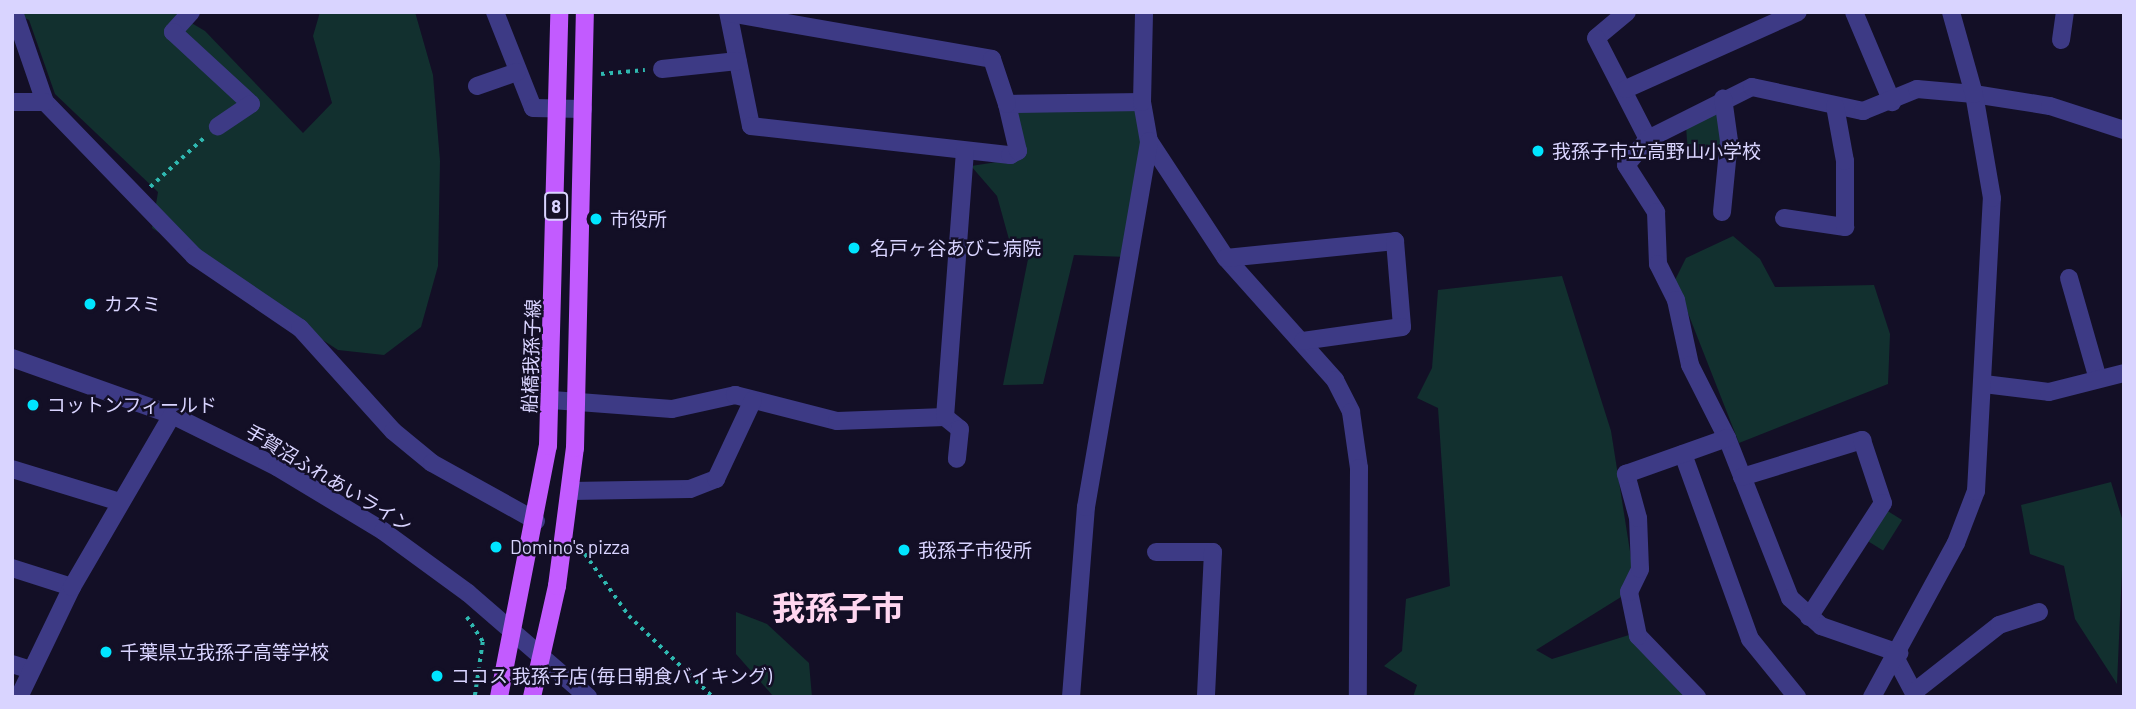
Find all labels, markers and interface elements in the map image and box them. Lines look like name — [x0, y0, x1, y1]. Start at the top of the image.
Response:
place label: 我孫子市立高野山小学校 — [1552, 140, 1761, 162]
marker: 我孫子市立高野山小学校 — [1530, 143, 1546, 159]
road number: 8 — [544, 191, 568, 220]
place label: 市役所 — [610, 208, 667, 230]
marker: 市役所 — [588, 211, 604, 227]
place label: 名戸ヶ谷あびこ病院 — [870, 237, 1041, 259]
marker: 名戸ヶ谷あびこ病院 — [844, 238, 864, 258]
place label: カスミ — [104, 293, 161, 315]
marker: カスミ — [82, 296, 98, 312]
street label: 船橋我孫子線 — [518, 299, 544, 413]
place label: コットンフィールド — [47, 394, 218, 416]
marker: コットンフィールド — [25, 397, 41, 413]
street label: 手賀沼ふれあいライン — [242, 419, 416, 537]
place label: Domino's pizza — [510, 536, 630, 558]
marker: Domino's pizza — [488, 539, 504, 555]
place label: 我孫子市役所 — [918, 539, 1032, 561]
marker: 我孫子市役所 — [896, 542, 912, 558]
district label: 我孫子市 — [772, 588, 904, 628]
place label: 千葉県立我孫子高等学校 — [120, 641, 329, 663]
marker: 千葉県立我孫子高等学校 — [98, 644, 114, 660]
place label: ココス 我孫子店 (毎日朝食バイキング) — [451, 665, 773, 687]
marker: ココス 我孫子店 (毎日朝食バイキング) — [429, 668, 445, 684]

